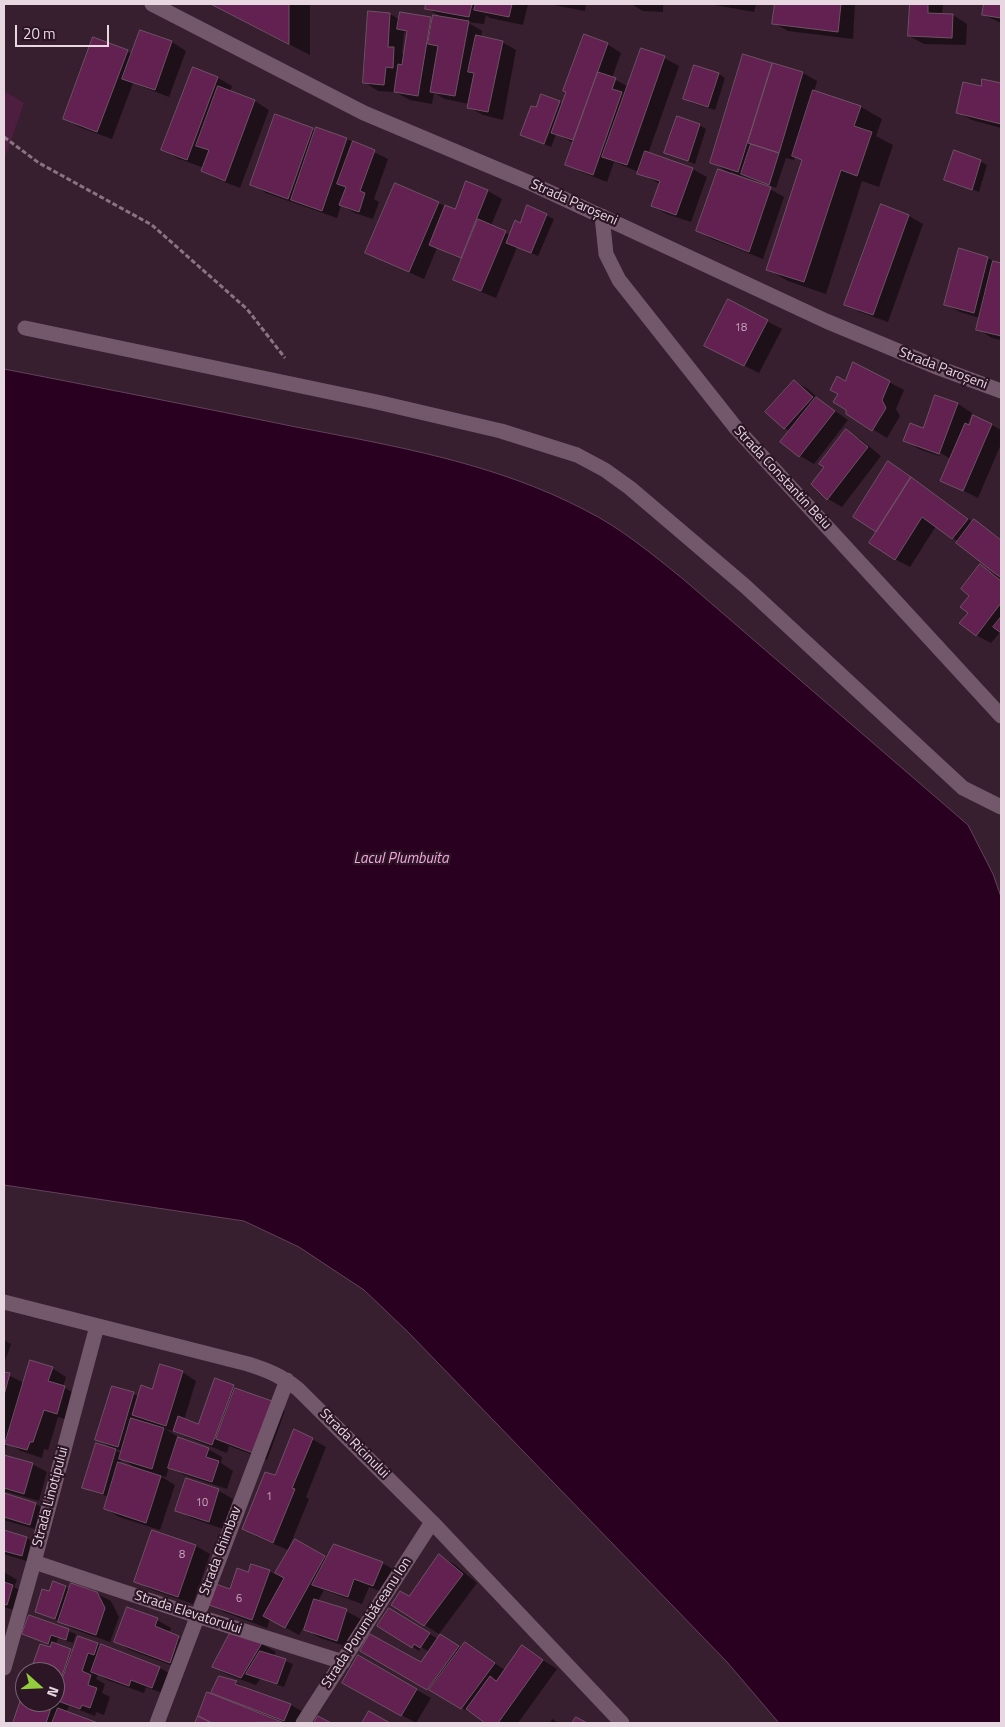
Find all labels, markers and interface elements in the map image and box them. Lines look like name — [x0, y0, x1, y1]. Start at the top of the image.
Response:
scale bar — [18, 15, 111, 47]
text: 20 m — [23, 22, 56, 45]
street label: Strada Paroșeni — [528, 176, 620, 230]
house number: 18 — [735, 321, 747, 335]
street label: Strada Paroșeni — [896, 344, 990, 394]
street label: Strada Constantin Beiu — [730, 423, 834, 533]
water label: Lacul Plumbuita — [354, 850, 448, 868]
street label: Strada Ricinului — [316, 1406, 392, 1482]
street label: Strada Linotipului — [30, 1445, 72, 1549]
house number: 1 — [266, 1490, 272, 1504]
house number: 10 — [196, 1496, 208, 1510]
street label: Strada Ghimbav — [196, 1504, 246, 1598]
house number: 8 — [179, 1548, 185, 1562]
street label: Strada Porumbăceanu Ion — [319, 1555, 415, 1691]
street label: Strada Elevatorului — [132, 1588, 244, 1638]
house number: 6 — [236, 1592, 242, 1606]
north arrow — [15, 1662, 65, 1712]
text: N — [42, 1684, 65, 1700]

